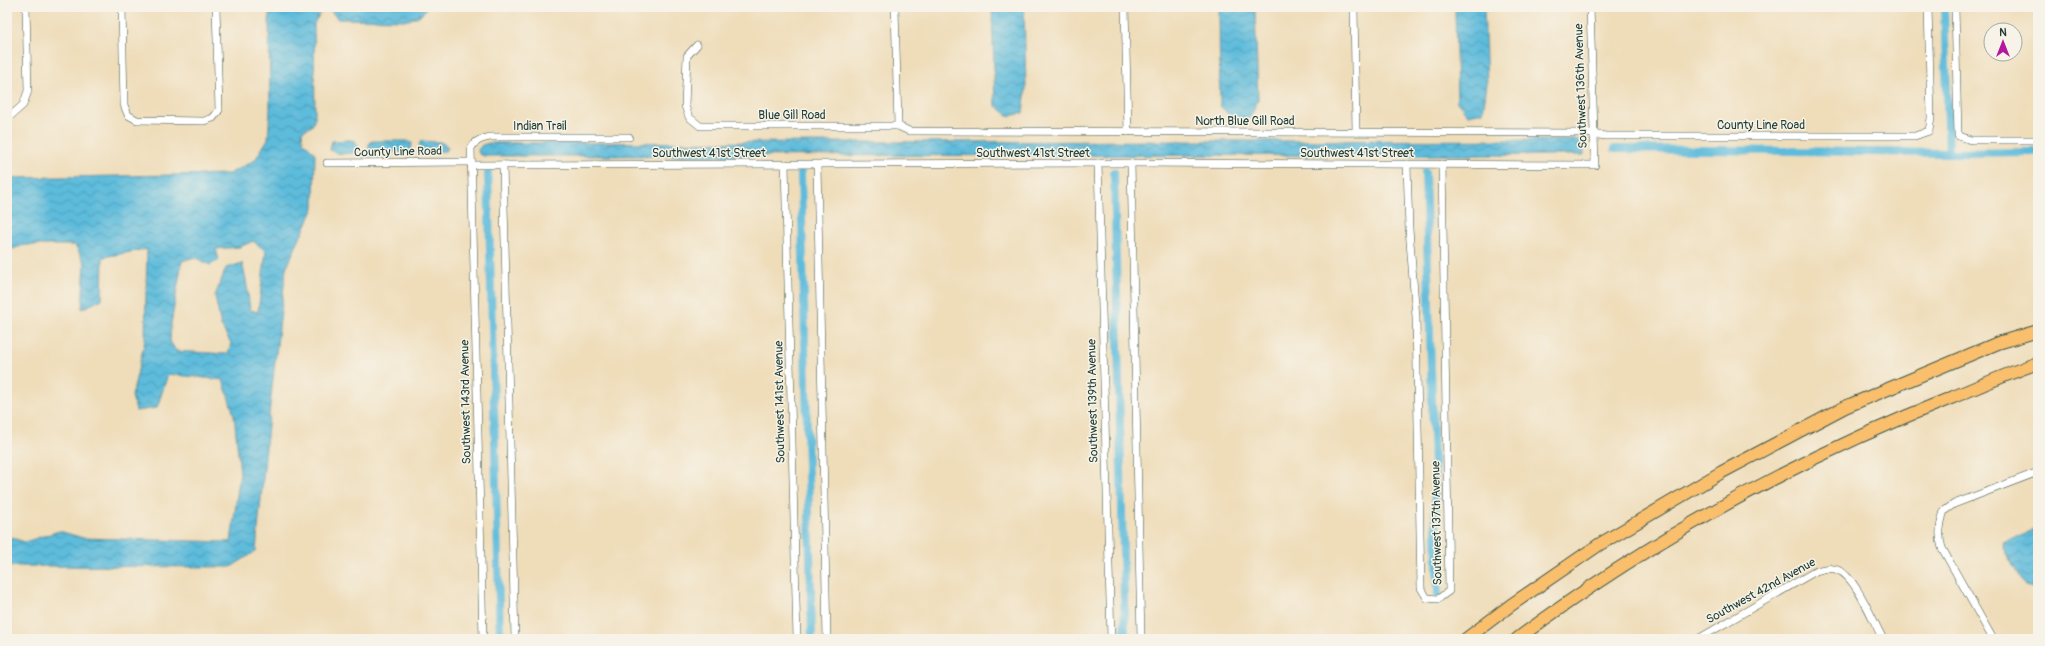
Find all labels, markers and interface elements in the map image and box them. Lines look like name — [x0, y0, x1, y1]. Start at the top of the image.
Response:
north arrow — [1983, 22, 2023, 62]
street label: Southwest 136th Avenue — [1571, 23, 1591, 149]
text: N — [1999, 26, 2007, 39]
street label: Blue Gill Road — [758, 108, 826, 123]
street label: North Blue Gill Road — [1195, 114, 1295, 129]
street label: County Line Road — [1717, 118, 1805, 133]
street label: Indian Trail — [513, 119, 567, 134]
street label: County Line Road — [354, 144, 442, 160]
street label: Southwest 41st Street — [652, 146, 766, 161]
street label: Southwest 41st Street — [976, 146, 1090, 161]
street label: Southwest 41st Street — [1300, 146, 1414, 161]
street label: Southwest 139th Avenue — [1084, 339, 1102, 463]
street label: Southwest 143rd Avenue — [457, 340, 475, 464]
street label: Southwest 141st Avenue — [771, 340, 789, 464]
street label: Southwest 137th Avenue — [1428, 461, 1446, 585]
street label: Southwest 42nd Avenue — [1704, 555, 1818, 627]

